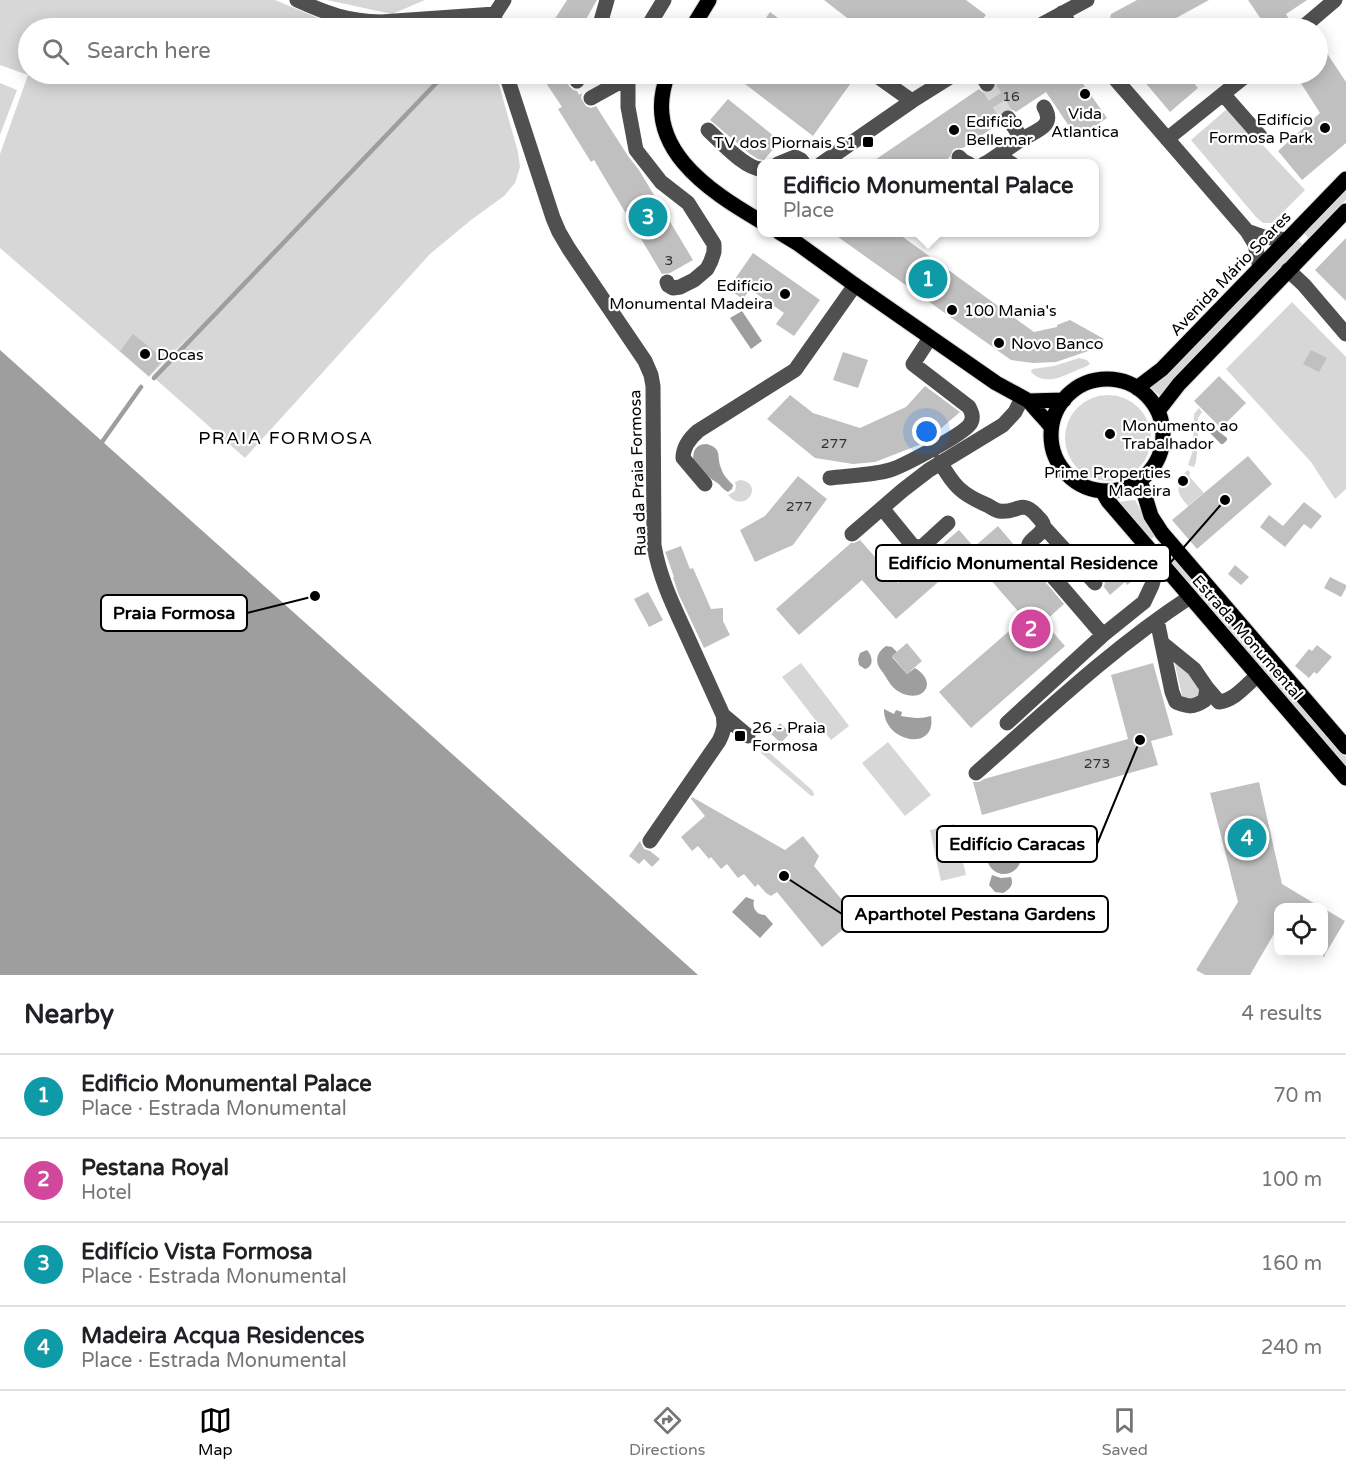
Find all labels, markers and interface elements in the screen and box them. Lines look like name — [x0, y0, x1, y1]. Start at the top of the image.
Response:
search box — [18, 18, 1328, 84]
icon: search — [39, 35, 72, 68]
text: Search here — [87, 38, 211, 64]
marker: Vida Atlantica — [1078, 87, 1092, 101]
house number: 16 — [1002, 88, 1020, 105]
place label: Vida Atlantica — [1051, 104, 1119, 142]
place label: Edifício Formosa Park — [1209, 110, 1313, 148]
place label: Edifício Bellemar — [966, 112, 1034, 150]
marker: Edifício Formosa Park — [1318, 121, 1332, 135]
marker: Edifício Bellemar — [947, 123, 961, 137]
place label: TV dos Piornais S1 — [714, 133, 856, 153]
marker: TV dos Piornais S1 — [861, 135, 875, 149]
popup — [757, 159, 1099, 237]
text: Edificio Monumental Palace — [783, 173, 1073, 199]
pin: 3 — [628, 194, 668, 240]
text: Place — [783, 199, 834, 223]
street label: Avenida Mário Soares — [1166, 207, 1295, 340]
house number: 3 — [665, 252, 673, 269]
pin: 1 — [908, 256, 948, 302]
place label: Edifício Monumental Madeira — [609, 276, 773, 314]
marker: Edifício Monumental Madeira — [778, 287, 792, 301]
place label: 100 Mania's — [964, 301, 1057, 321]
marker: 100 Mania's — [945, 303, 959, 317]
place label: Novo Banco — [1011, 334, 1104, 354]
marker: Novo Banco — [992, 336, 1006, 350]
place label: Docas — [157, 345, 204, 365]
marker: Docas — [138, 347, 152, 361]
street label: Rua da Praia Formosa — [625, 389, 651, 556]
place label: Monumento ao Trabalhador — [1122, 416, 1238, 454]
your location — [912, 417, 941, 446]
district label: PRAIA FORMOSA — [198, 427, 374, 449]
marker: Monumento ao Trabalhador — [1103, 427, 1117, 441]
house number: 277 — [821, 435, 847, 452]
place label: Prime Properties Madeira — [1044, 463, 1171, 501]
marker: Prime Properties Madeira — [1176, 474, 1190, 488]
house number: 277 — [786, 498, 812, 515]
callout: Edifício Monumental Residence — [876, 545, 1170, 581]
text: Edifício Monumental Residence — [888, 552, 1158, 574]
street label: Estrada Monumental — [1188, 571, 1307, 704]
callout: Praia Formosa — [101, 595, 247, 631]
text: Praia Formosa — [113, 602, 235, 624]
pin: 2 — [1012, 606, 1050, 652]
place label: 26 - Praia Formosa — [752, 718, 826, 756]
marker: 26 - Praia Formosa — [733, 729, 747, 743]
house number: 273 — [1084, 755, 1110, 772]
pin: 4 — [1228, 816, 1266, 860]
callout: Edifício Caracas — [937, 826, 1097, 862]
text: Edifício Caracas — [949, 833, 1085, 855]
callout: Aparthotel Pestana Gardens — [842, 896, 1108, 932]
text: Aparthotel Pestana Gardens — [854, 903, 1096, 925]
map controls — [1274, 903, 1328, 957]
button: locate — [1274, 903, 1328, 957]
text: Nearby — [24, 999, 114, 1030]
text: 4 results — [1242, 1002, 1322, 1026]
text: Edificio Monumental Palace — [81, 1071, 372, 1097]
text: 1 — [37, 1084, 50, 1108]
text: 70 m — [1273, 1084, 1322, 1108]
text: Place · Estrada Monumental — [81, 1097, 347, 1121]
text: Pestana Royal — [81, 1155, 229, 1181]
text: 2 — [37, 1168, 50, 1192]
text: 100 m — [1261, 1168, 1322, 1192]
text: Hotel — [81, 1181, 132, 1205]
text: Edifício Vista Formosa — [81, 1239, 313, 1265]
text: 3 — [37, 1252, 50, 1276]
text: 160 m — [1261, 1252, 1322, 1276]
text: Place · Estrada Monumental — [81, 1265, 347, 1289]
text: Madeira Acqua Residences — [81, 1323, 365, 1349]
text: 4 — [37, 1336, 50, 1360]
text: 240 m — [1261, 1336, 1322, 1360]
text: Place · Estrada Monumental — [81, 1349, 347, 1373]
tab: Map — [198, 1404, 233, 1460]
tab: Directions — [629, 1404, 705, 1460]
tab: Saved — [1102, 1404, 1148, 1460]

